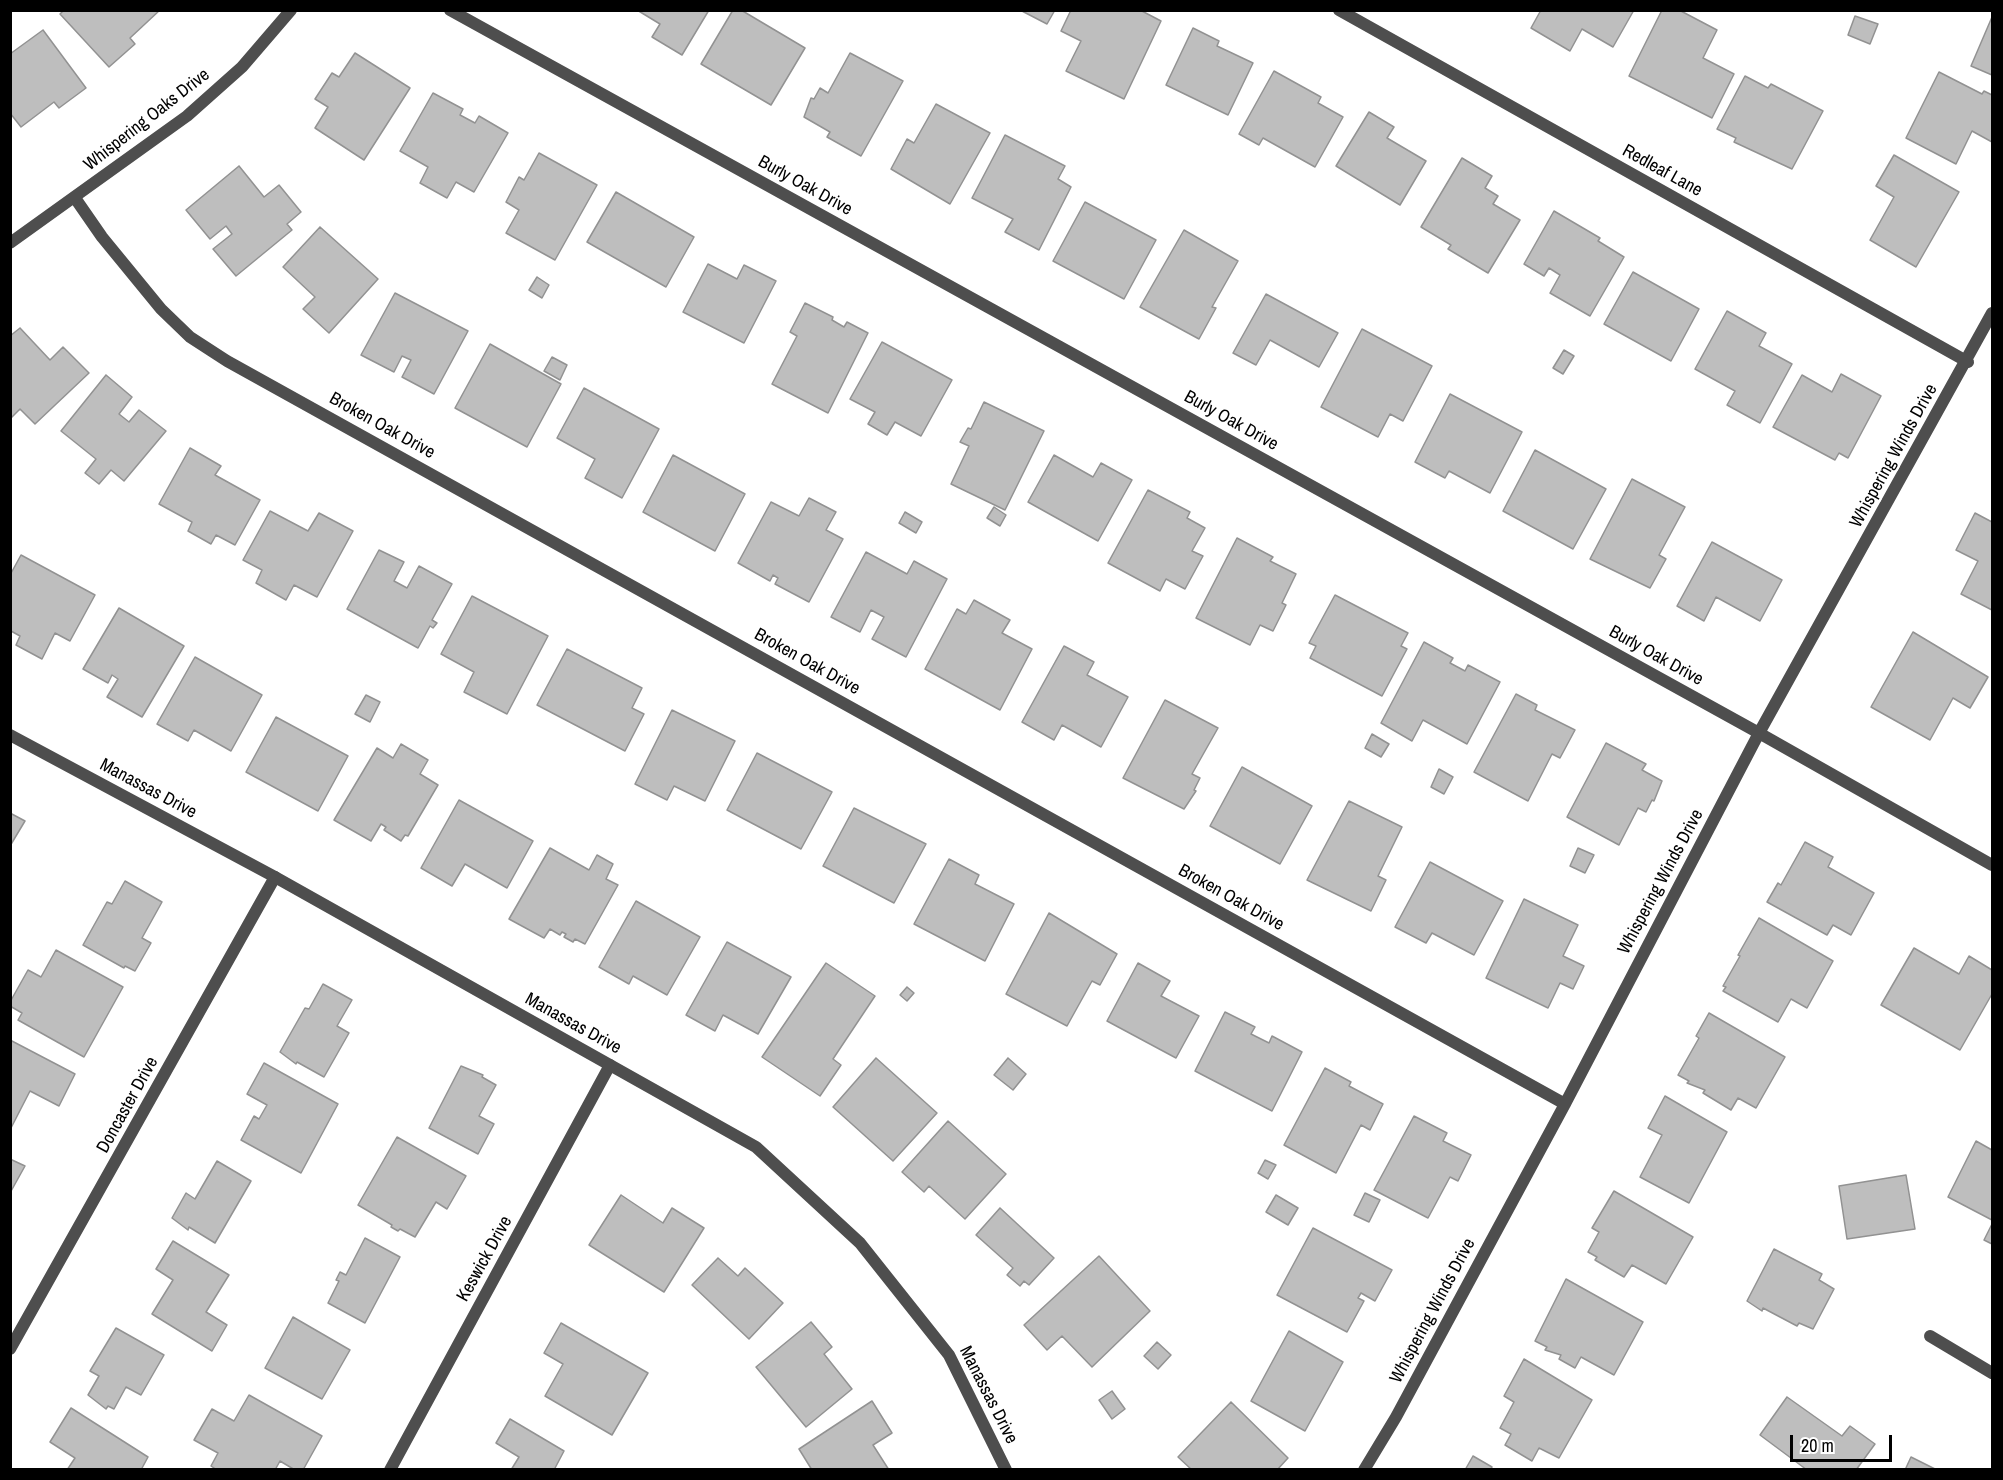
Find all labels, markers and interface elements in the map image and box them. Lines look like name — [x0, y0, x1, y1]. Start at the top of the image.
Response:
street label: Whispering Oaks Drive — [80, 64, 214, 176]
street label: Redleaf Lane — [1618, 140, 1706, 202]
street label: Burly Oak Drive — [754, 151, 856, 221]
street label: Whispering Winds Drive — [1846, 380, 1942, 532]
street label: Burly Oak Drive — [1180, 386, 1282, 456]
street label: Broken Oak Drive — [325, 388, 439, 464]
street label: Burly Oak Drive — [1605, 621, 1707, 691]
street label: Broken Oak Drive — [750, 624, 864, 700]
street label: Manassas Drive — [96, 754, 200, 824]
street label: Whispering Winds Drive — [1614, 806, 1708, 958]
street label: Broken Oak Drive — [1174, 860, 1288, 936]
street label: Manassas Drive — [521, 989, 625, 1059]
street label: Doncaster Drive — [93, 1053, 163, 1157]
street label: Keswick Drive — [453, 1213, 517, 1305]
street label: Whispering Winds Drive — [1386, 1235, 1480, 1387]
street label: Manassas Drive — [954, 1343, 1022, 1447]
scale bar — [1793, 1423, 1895, 1461]
text: 20 m — [1801, 1433, 1834, 1458]

